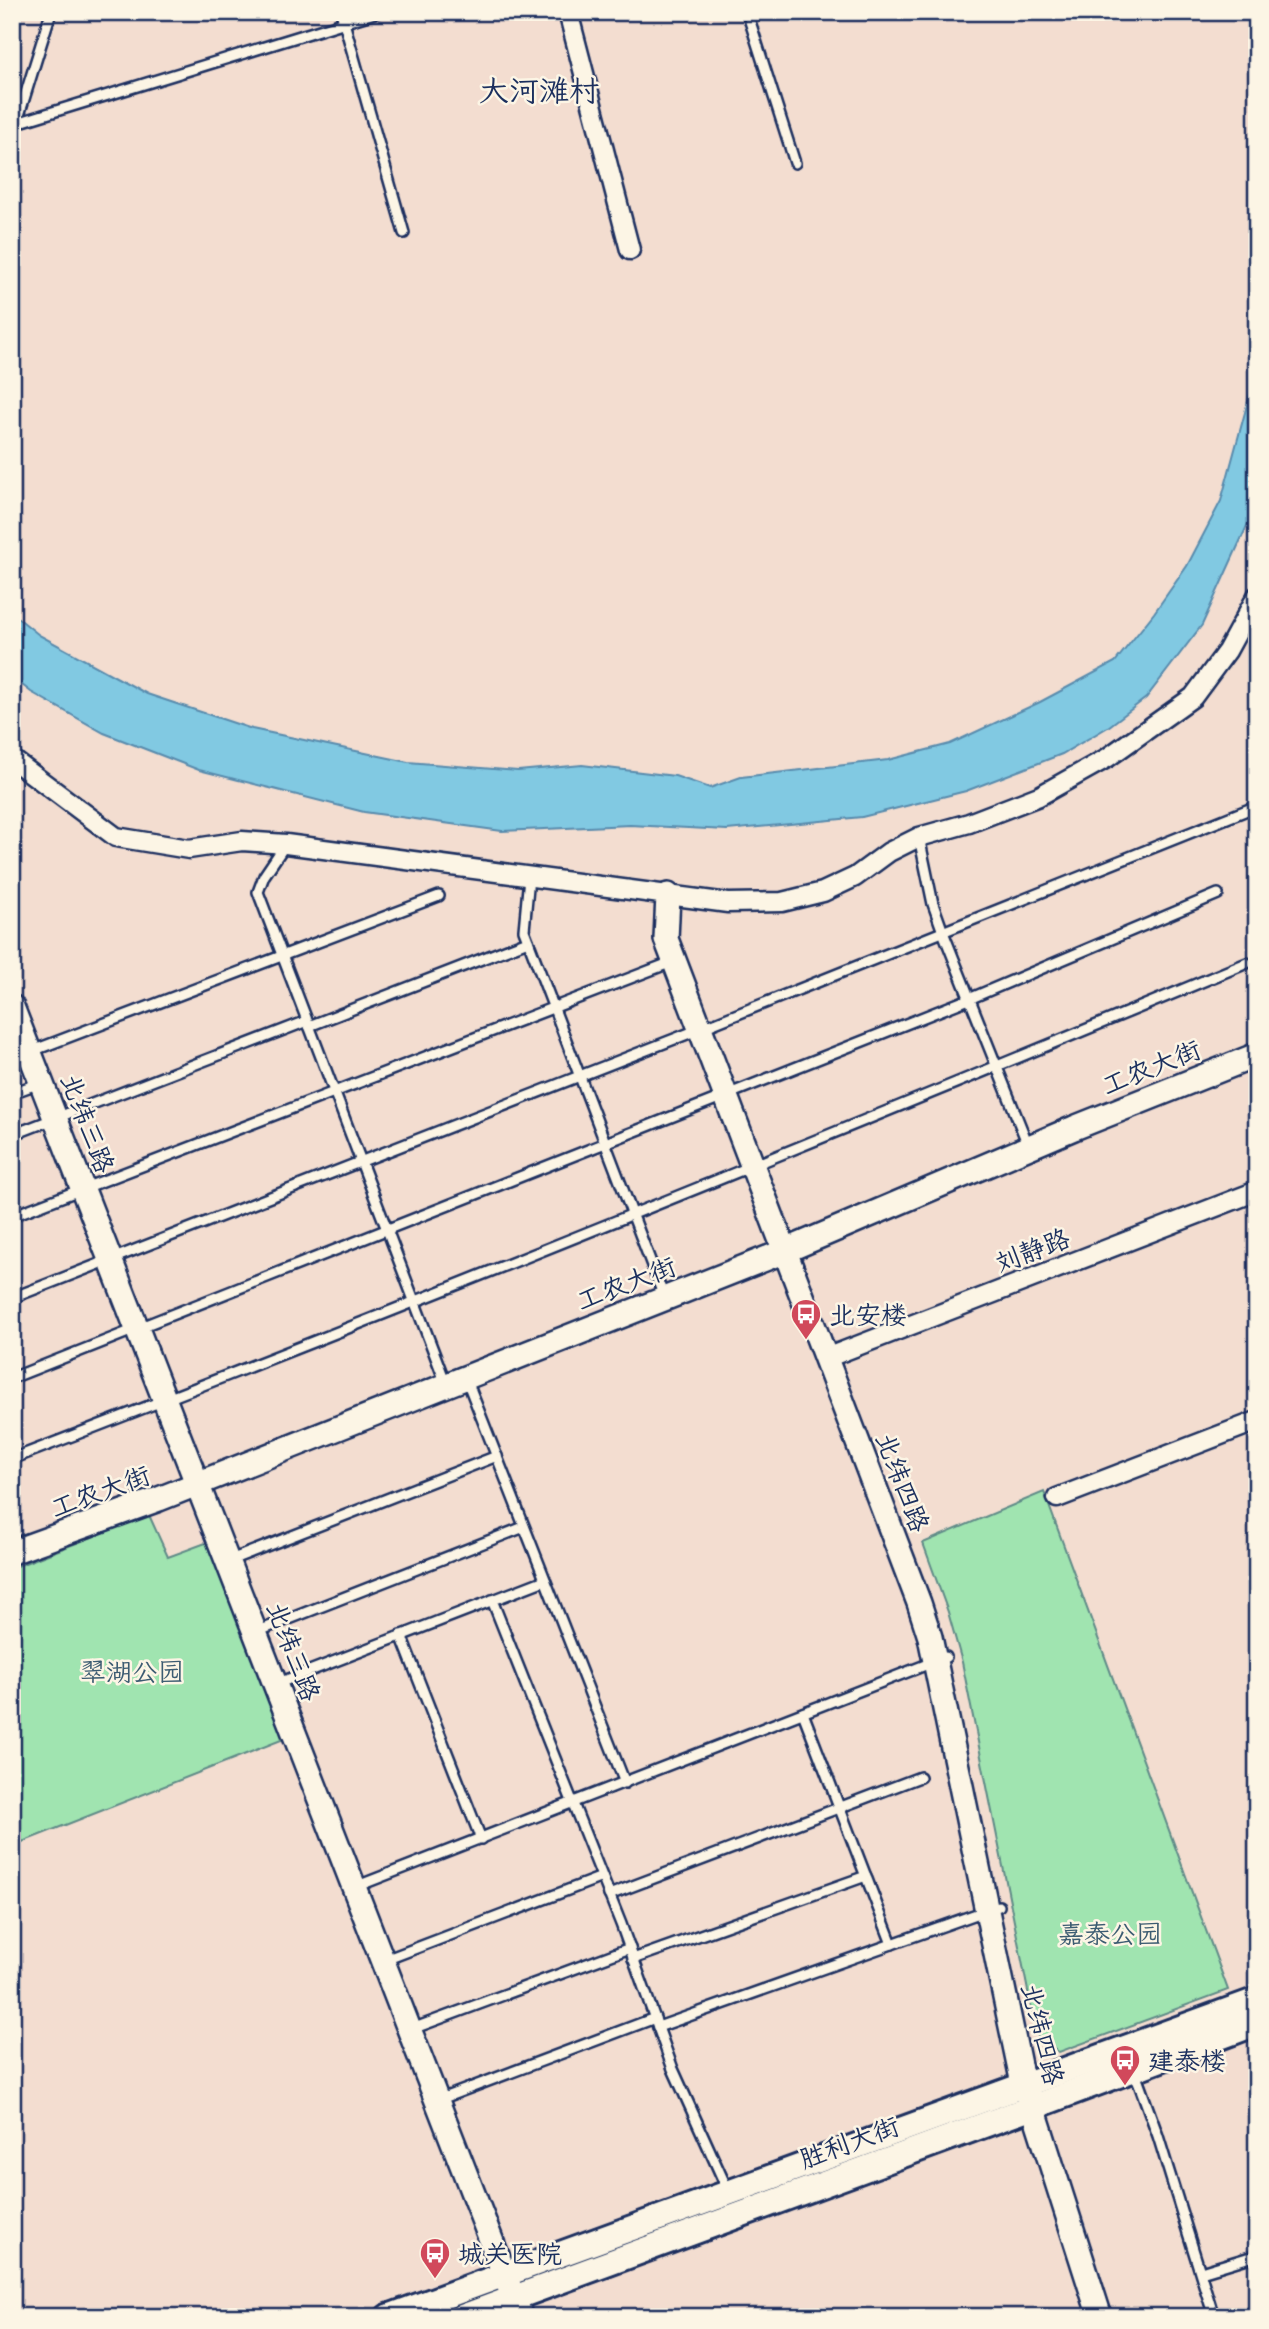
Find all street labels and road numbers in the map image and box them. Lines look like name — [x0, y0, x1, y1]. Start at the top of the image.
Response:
street label: 工农大街 — [1096, 1031, 1206, 1103]
street label: 北纬三路 — [53, 1068, 123, 1178]
street label: 刘静路 — [989, 1220, 1075, 1280]
street label: 工农大街 — [571, 1248, 681, 1318]
street label: 北纬四路 — [868, 1427, 938, 1537]
street label: 工农大街 — [45, 1457, 155, 1525]
street label: 北纬三路 — [259, 1596, 329, 1706]
street label: 北纬四路 — [1013, 1979, 1073, 2089]
street label: 胜利大街 — [794, 2108, 904, 2176]

